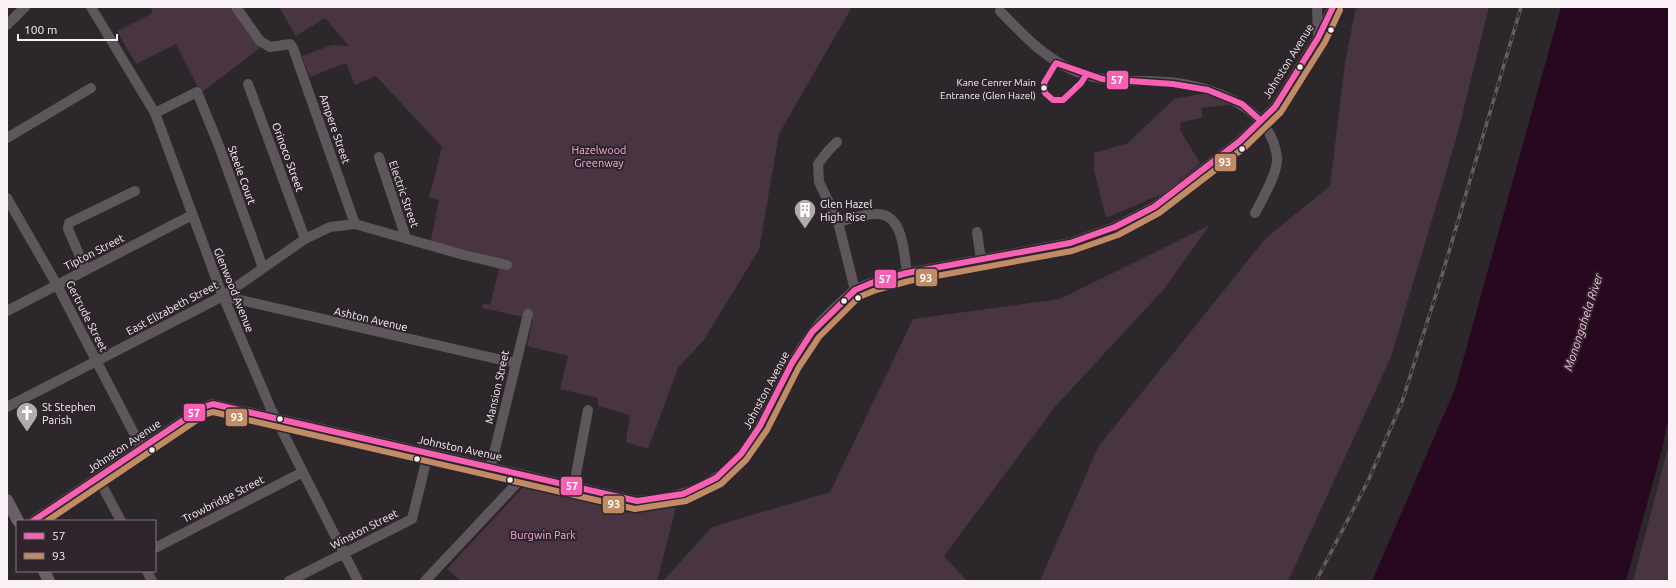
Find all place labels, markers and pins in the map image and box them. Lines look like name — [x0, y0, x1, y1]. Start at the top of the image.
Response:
unlabelled marker — [1326, 25, 1336, 35]
unlabelled marker — [1295, 62, 1305, 72]
place label: Kane Cenrer Main Entrance (Glen Hazel) — [940, 77, 1036, 101]
marker: Kane Cenrer Main Entrance (Glen Hazel) — [1039, 83, 1049, 93]
unlabelled marker — [1237, 144, 1247, 154]
building icon: Glen Hazel High Rise — [792, 197, 818, 230]
place label: Glen Hazel High Rise — [820, 198, 872, 223]
unlabelled marker — [853, 293, 863, 303]
unlabelled marker — [839, 296, 849, 306]
church icon: St Stephen Parish — [14, 400, 40, 433]
place label: St Stephen Parish — [42, 401, 96, 426]
unlabelled marker — [275, 414, 285, 424]
unlabelled marker — [147, 445, 157, 455]
unlabelled marker — [412, 454, 422, 464]
unlabelled marker — [505, 475, 515, 485]

